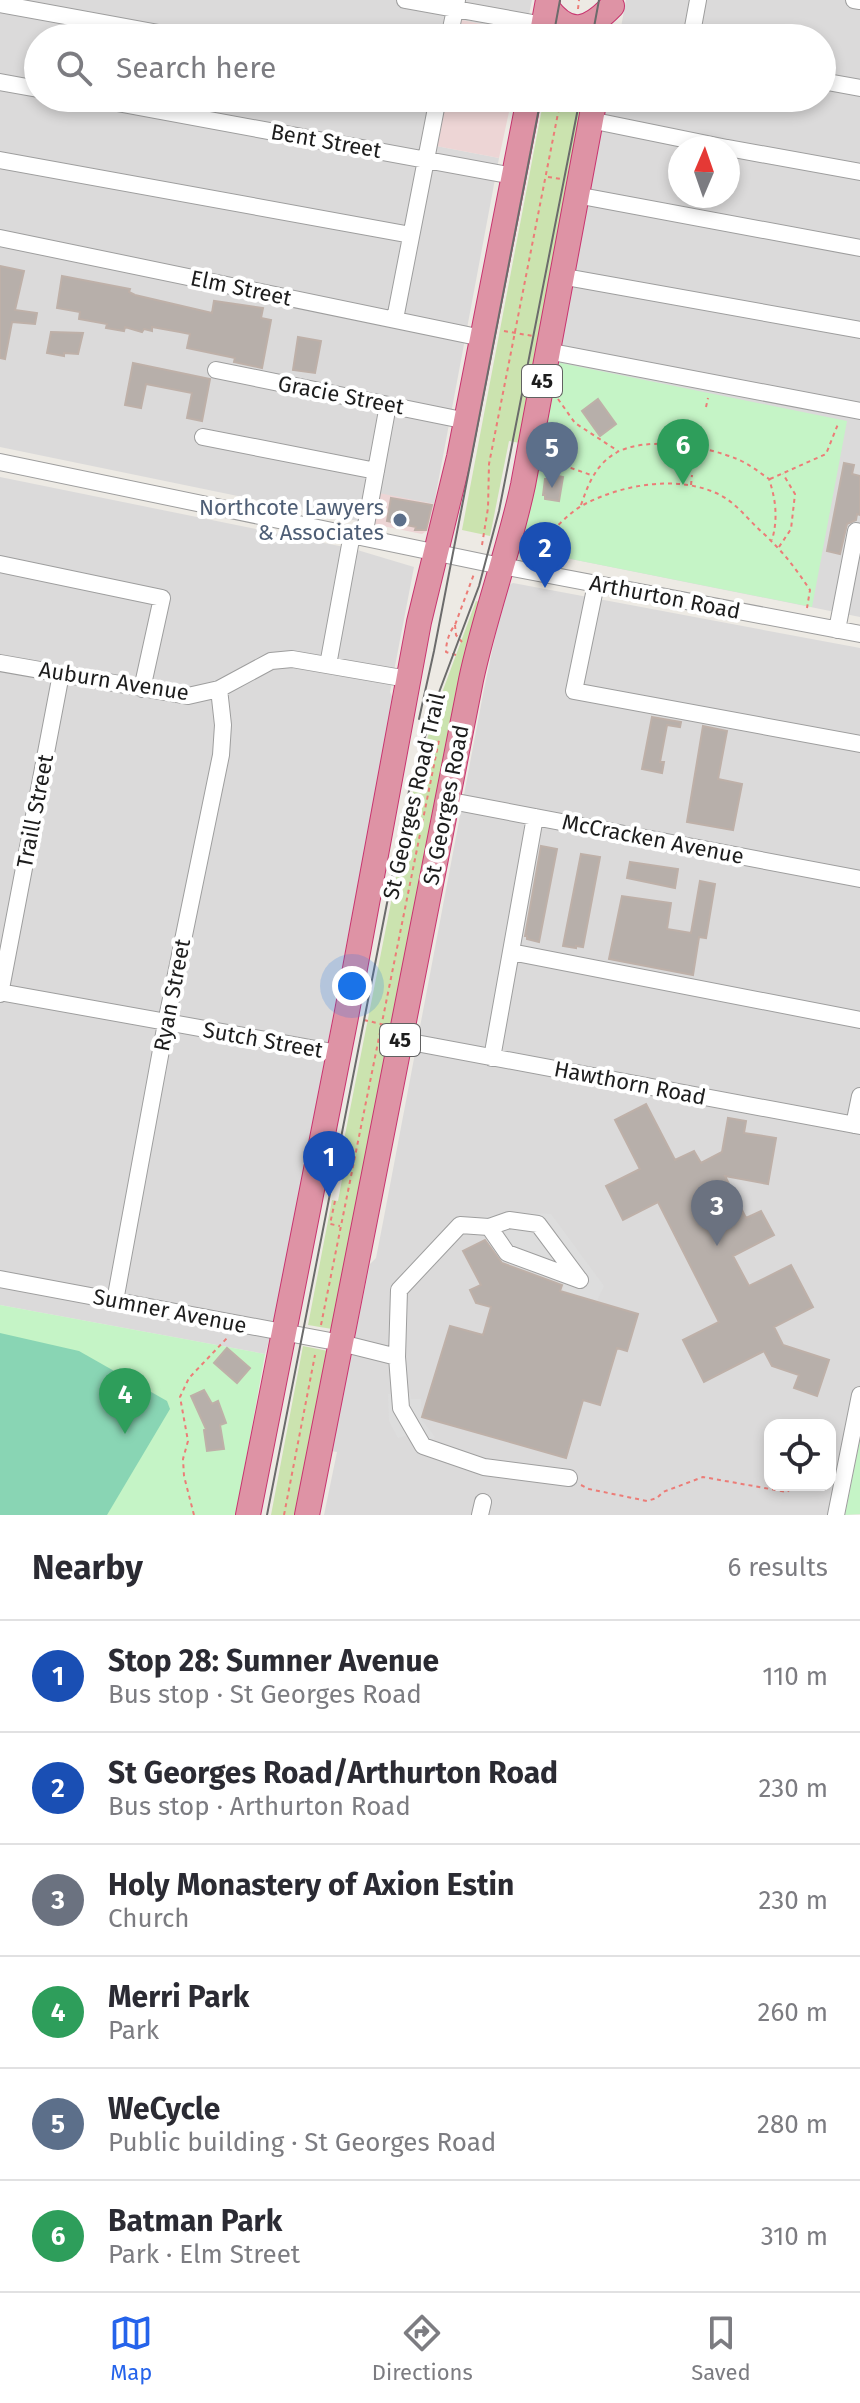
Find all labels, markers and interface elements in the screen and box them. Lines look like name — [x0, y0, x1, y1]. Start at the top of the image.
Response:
search box — [24, 24, 836, 112]
icon: search — [52, 46, 96, 90]
text: Search here — [116, 50, 276, 86]
street label: Bent Street — [269, 118, 383, 164]
north arrow — [668, 136, 740, 208]
street label: Elm Street — [188, 264, 294, 312]
road number: 45 — [522, 365, 562, 397]
street label: Gracie Street — [276, 370, 406, 420]
pin: 6 — [657, 419, 709, 485]
pin: 5 — [526, 422, 578, 488]
place label: Northcote Lawyers & Associates — [199, 494, 384, 546]
marker: Northcote Lawyers & Associates — [391, 511, 409, 529]
pin: 2 — [519, 522, 571, 588]
street label: Arthurton Road — [587, 569, 743, 625]
street label: Auburn Avenue — [37, 656, 191, 706]
street label: St Georges Road Trail — [377, 690, 451, 902]
street label: St Georges Road — [418, 723, 474, 887]
street label: Traill Street — [11, 752, 59, 870]
street label: McCracken Avenue — [560, 808, 746, 870]
street label: Ryan Street — [148, 936, 196, 1054]
your location — [332, 966, 372, 1006]
street label: Sutch Street — [201, 1016, 325, 1064]
road number: 45 — [380, 1024, 420, 1056]
street label: Hawthorn Road — [552, 1055, 708, 1111]
pin: 1 — [303, 1131, 355, 1197]
pin: 3 — [691, 1180, 743, 1246]
street label: Sumner Avenue — [91, 1283, 249, 1339]
pin: 4 — [99, 1368, 151, 1434]
map controls — [764, 1419, 836, 1491]
button: locate — [764, 1419, 836, 1491]
text: Nearby — [32, 1547, 143, 1588]
text: 6 results — [727, 1552, 828, 1583]
text: Stop 28: Sumner Avenue — [108, 1643, 439, 1679]
text: 1 — [52, 1661, 64, 1692]
text: 110 m — [762, 1661, 828, 1692]
text: Bus stop · St Georges Road — [108, 1679, 422, 1710]
text: St Georges Road/Arthurton Road — [108, 1755, 558, 1791]
text: 2 — [51, 1773, 65, 1804]
text: 230 m — [759, 1773, 828, 1804]
text: Bus stop · Arthurton Road — [108, 1791, 411, 1822]
text: Holy Monastery of Axion Estin — [108, 1867, 514, 1903]
text: 3 — [51, 1885, 65, 1916]
text: 230 m — [759, 1885, 828, 1916]
text: Church — [108, 1903, 190, 1934]
text: Merri Park — [108, 1979, 249, 2015]
text: 4 — [51, 1997, 65, 2028]
text: 260 m — [758, 1997, 828, 2028]
text: Park — [108, 2015, 159, 2046]
text: WeCycle — [108, 2091, 220, 2127]
text: 5 — [51, 2109, 65, 2140]
text: 280 m — [757, 2109, 828, 2140]
text: Public building · St Georges Road — [108, 2127, 496, 2158]
text: Batman Park — [108, 2203, 282, 2239]
text: 6 — [51, 2221, 65, 2252]
text: 310 m — [761, 2221, 828, 2252]
text: Park · Elm Street — [108, 2239, 300, 2270]
tab: Map — [109, 2311, 153, 2386]
tab: Directions — [372, 2311, 473, 2386]
tab: Saved — [691, 2311, 751, 2386]

